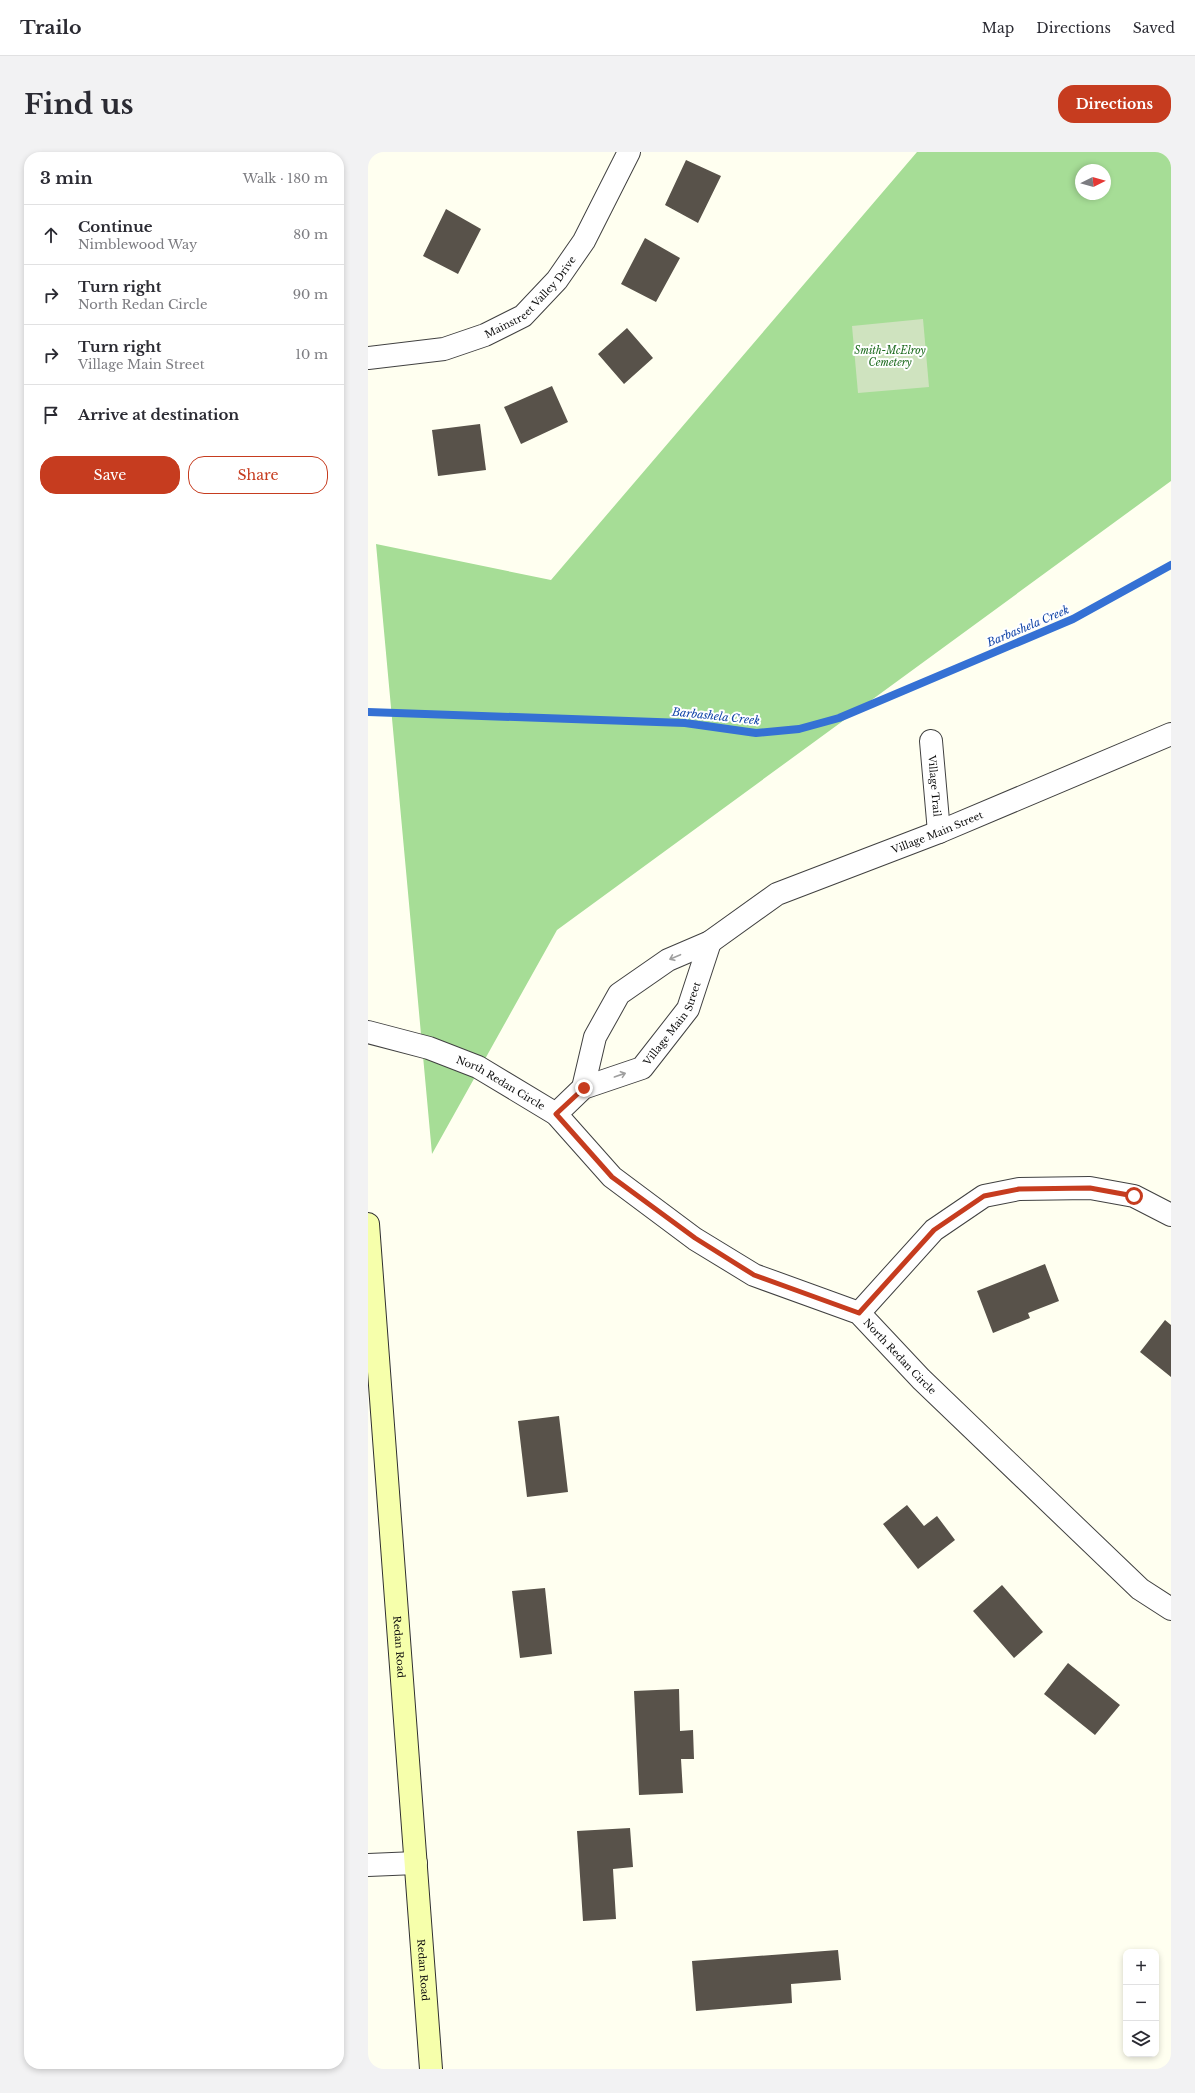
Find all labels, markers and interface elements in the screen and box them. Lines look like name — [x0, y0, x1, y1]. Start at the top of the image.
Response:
text: Trailo — [20, 16, 82, 39]
text: Map — [982, 19, 1014, 37]
text: Directions — [1036, 19, 1111, 37]
text: Saved — [1133, 19, 1175, 37]
button: Directions — [1058, 85, 1171, 123]
text: Find us — [24, 87, 134, 122]
north arrow — [1075, 164, 1111, 200]
text: 3 min — [40, 168, 93, 189]
text: Walk · 180 m — [243, 170, 328, 187]
text: Continue — [78, 217, 153, 236]
icon: ahead — [40, 224, 62, 246]
text: 80 m — [293, 226, 328, 243]
text: Nimblewood Way — [78, 236, 197, 253]
street label: Mainstreet Valley Drive — [482, 253, 578, 341]
text: Turn right — [78, 277, 161, 296]
icon: right — [40, 284, 62, 306]
text: 90 m — [293, 286, 328, 303]
text: North Redan Circle — [78, 296, 207, 313]
text: Turn right — [78, 337, 161, 356]
icon: right — [40, 344, 62, 366]
park label: Smith-McElroy Cemetery — [854, 344, 927, 369]
text: 10 m — [295, 346, 328, 363]
text: Village Main Street — [78, 356, 205, 373]
icon: arrive — [40, 404, 62, 426]
text: Arrive at destination — [78, 405, 239, 424]
button: Save — [40, 456, 180, 494]
button: Share — [188, 456, 328, 494]
water label: Barbashela Creek — [984, 602, 1072, 650]
water label: Barbashela Creek — [671, 704, 761, 728]
street label: Village Trail — [926, 753, 944, 817]
street label: Village Main Street — [888, 808, 985, 857]
one-way arrow — [669, 954, 681, 961]
street label: Village Main Street — [640, 980, 703, 1068]
street label: North Redan Circle — [455, 1053, 548, 1113]
one-way arrow — [614, 1071, 626, 1079]
route end — [575, 1079, 593, 1097]
route start — [1125, 1187, 1143, 1205]
street label: North Redan Circle — [861, 1316, 939, 1397]
street label: Redan Road — [391, 1615, 408, 1679]
street label: Redan Road — [415, 1938, 432, 2002]
map controls — [1123, 1949, 1159, 2057]
button: + — [1123, 1949, 1159, 1985]
button: − — [1123, 1985, 1159, 2021]
button: layers — [1123, 2021, 1159, 2057]

